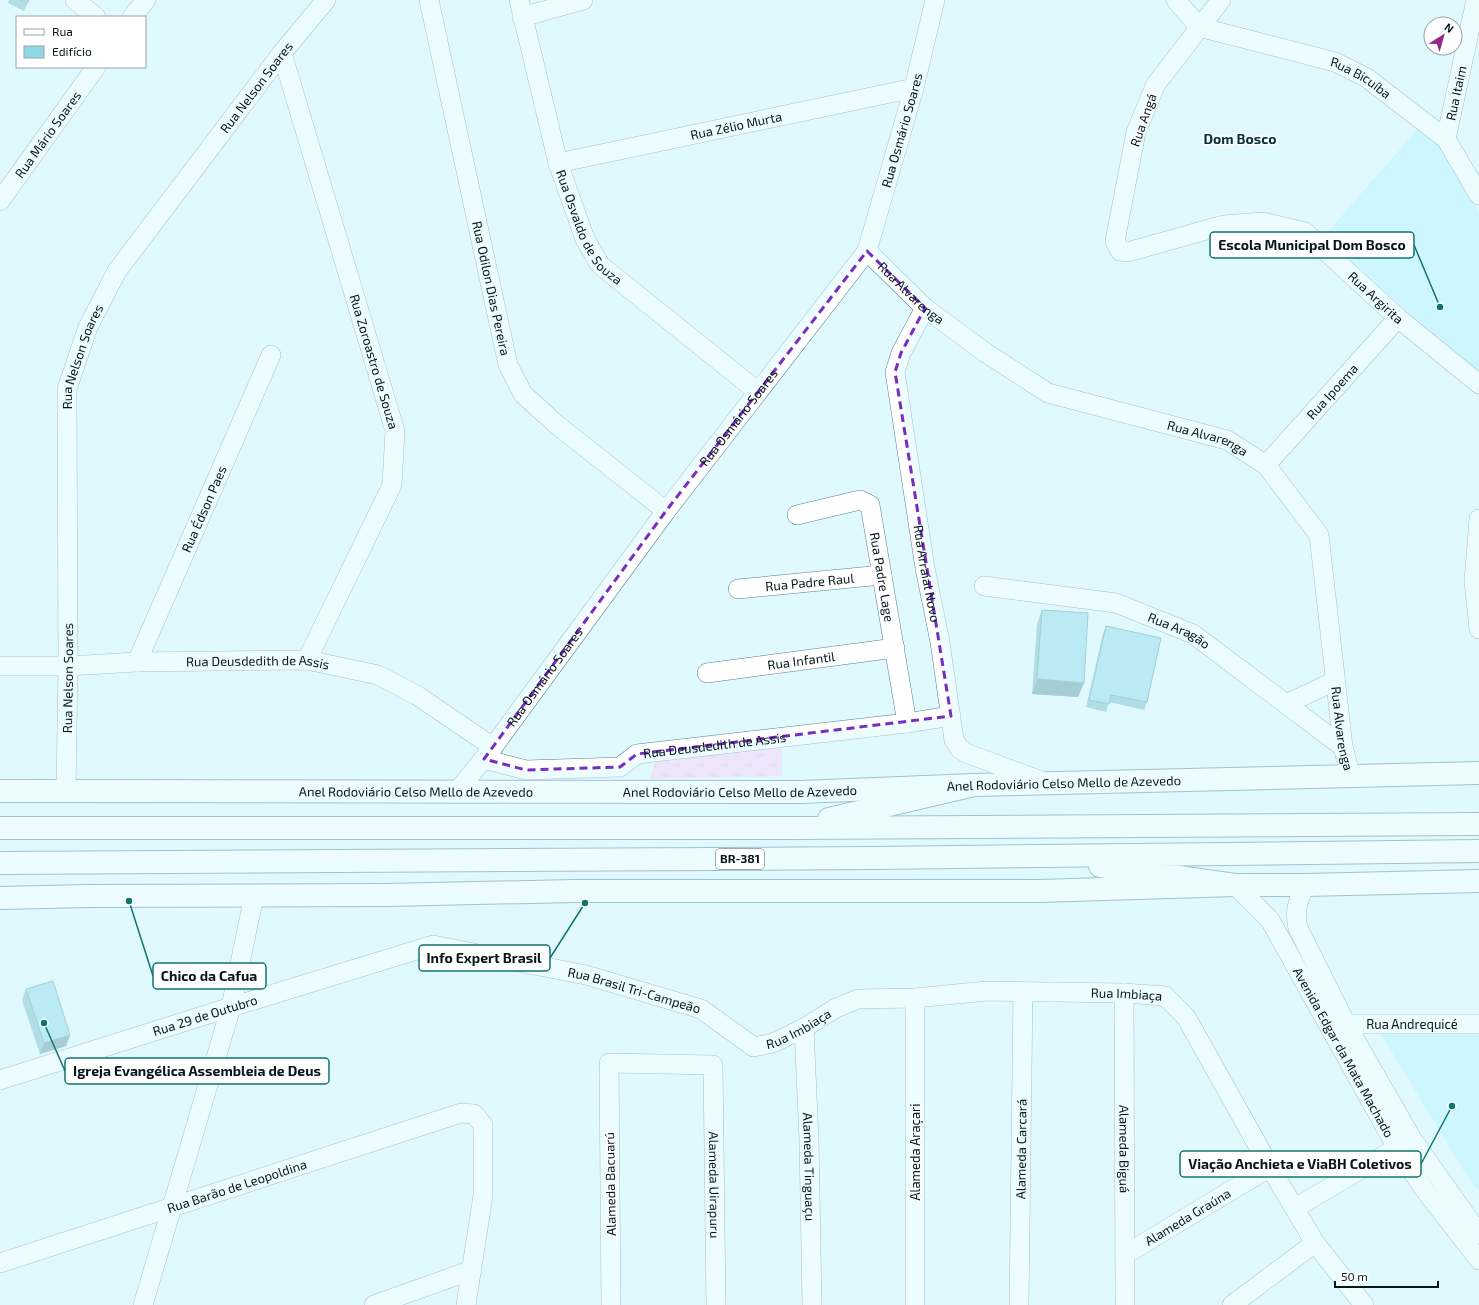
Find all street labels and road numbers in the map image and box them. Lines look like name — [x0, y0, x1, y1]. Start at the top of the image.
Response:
street label: Rua Nelson Soares — [216, 38, 296, 136]
street label: Rua Bicuíba — [1329, 53, 1394, 102]
street label: Rua Itaim — [1442, 64, 1470, 122]
street label: Rua Osmário Soares — [878, 71, 925, 189]
street label: Rua Mário Soares — [11, 88, 84, 181]
street label: Rua Angá — [1126, 91, 1160, 149]
street label: Rua Zélio Murta — [689, 108, 783, 143]
street label: Rua Osvaldo de Souza — [553, 167, 626, 288]
street label: Rua Odilon Dias Pereira — [469, 220, 514, 357]
street label: Rua Alvarenga — [875, 258, 948, 328]
street label: Rua Argirita — [1345, 268, 1407, 327]
street label: Rua Zoroastro de Souza — [347, 292, 402, 431]
street label: Rua Nelson Soares — [59, 301, 106, 409]
street label: Rua Ipoema — [1303, 360, 1361, 422]
street label: Rua Osmário Soares — [696, 366, 781, 469]
street label: Rua Alvarenga — [1166, 417, 1251, 459]
street label: Rua Édson Paes — [178, 463, 230, 555]
street label: Rua Arraial Novo — [911, 524, 944, 623]
street label: Rua Padre Lage — [867, 531, 898, 623]
street label: Rua Padre Raul — [765, 570, 855, 594]
street label: Rua Aragão — [1146, 609, 1213, 652]
street label: Rua Nelson Soares — [59, 623, 76, 733]
street label: Rua Osmário Soares — [503, 624, 586, 729]
street label: Rua Infantil — [766, 648, 836, 673]
street label: Rua Deusdedith de Assis — [186, 652, 331, 673]
street label: Rua Alvarenga — [1328, 686, 1357, 772]
street label: Rua Deusdedith de Assis — [642, 729, 787, 761]
street label: Anel Rodoviário Celso Mello de Azevedo — [946, 772, 1181, 794]
street label: Anel Rodoviário Celso Mello de Azevedo — [623, 782, 857, 800]
street label: Anel Rodoviário Celso Mello de Azevedo — [299, 783, 533, 800]
road number: BR-381 — [716, 849, 764, 869]
street label: Rua Brasil Tri-Campeão — [567, 964, 703, 1017]
street label: Avenida Edgar da Mata Machado — [1290, 964, 1398, 1140]
street label: Rua Imbiaça — [1091, 985, 1163, 1004]
street label: Rua 29 de Outubro — [151, 991, 259, 1039]
street label: Rua Imbiaça — [765, 1005, 834, 1052]
street label: Rua Andrequicé — [1366, 1016, 1458, 1032]
street label: Alameda Carcará — [1012, 1099, 1030, 1199]
street label: Alameda Araçari — [907, 1104, 924, 1201]
street label: Alameda Biguá — [1116, 1105, 1133, 1193]
street label: Alameda Tinguaçu — [800, 1112, 818, 1221]
street label: Alameda Uirapuru — [706, 1131, 723, 1238]
street label: Alameda Bacuarú — [601, 1132, 619, 1236]
street label: Rua Barão de Leopoldina — [165, 1156, 309, 1216]
street label: Alameda Graúna — [1142, 1185, 1234, 1249]

